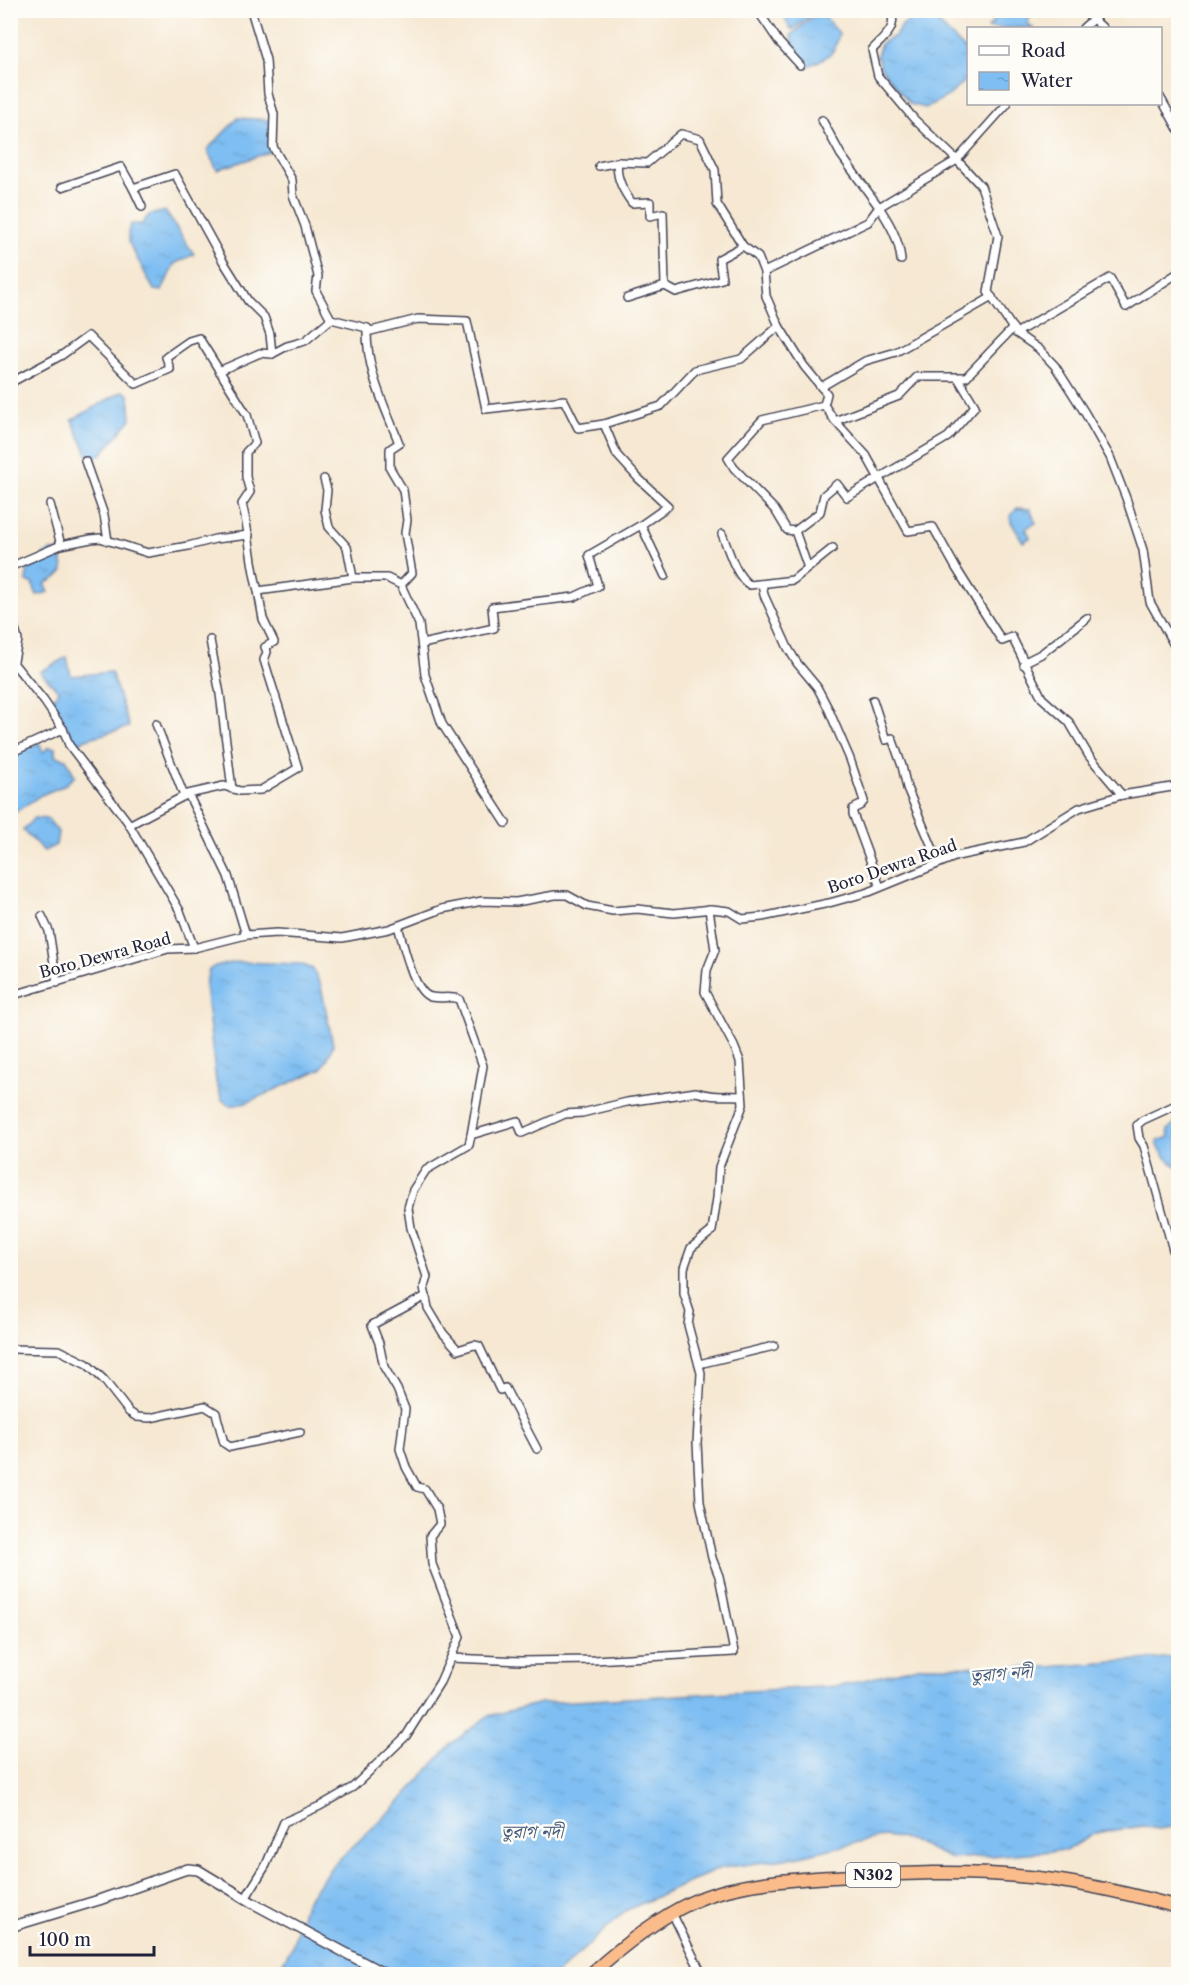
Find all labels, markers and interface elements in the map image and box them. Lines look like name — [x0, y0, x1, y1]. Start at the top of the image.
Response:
legend — [967, 27, 1162, 105]
text: Road — [1021, 40, 1066, 62]
text: Water — [1020, 70, 1073, 92]
street label: Boro Dewra Road — [825, 834, 959, 897]
street label: Boro Dewra Road — [37, 928, 173, 982]
water label: তুরাগ নদী — [969, 1661, 1035, 1687]
water label: তুরাগ নদী — [501, 1821, 566, 1843]
road number: N302 — [846, 1863, 900, 1887]
scale bar — [30, 1919, 154, 1957]
text: 100 m — [39, 1929, 91, 1951]

